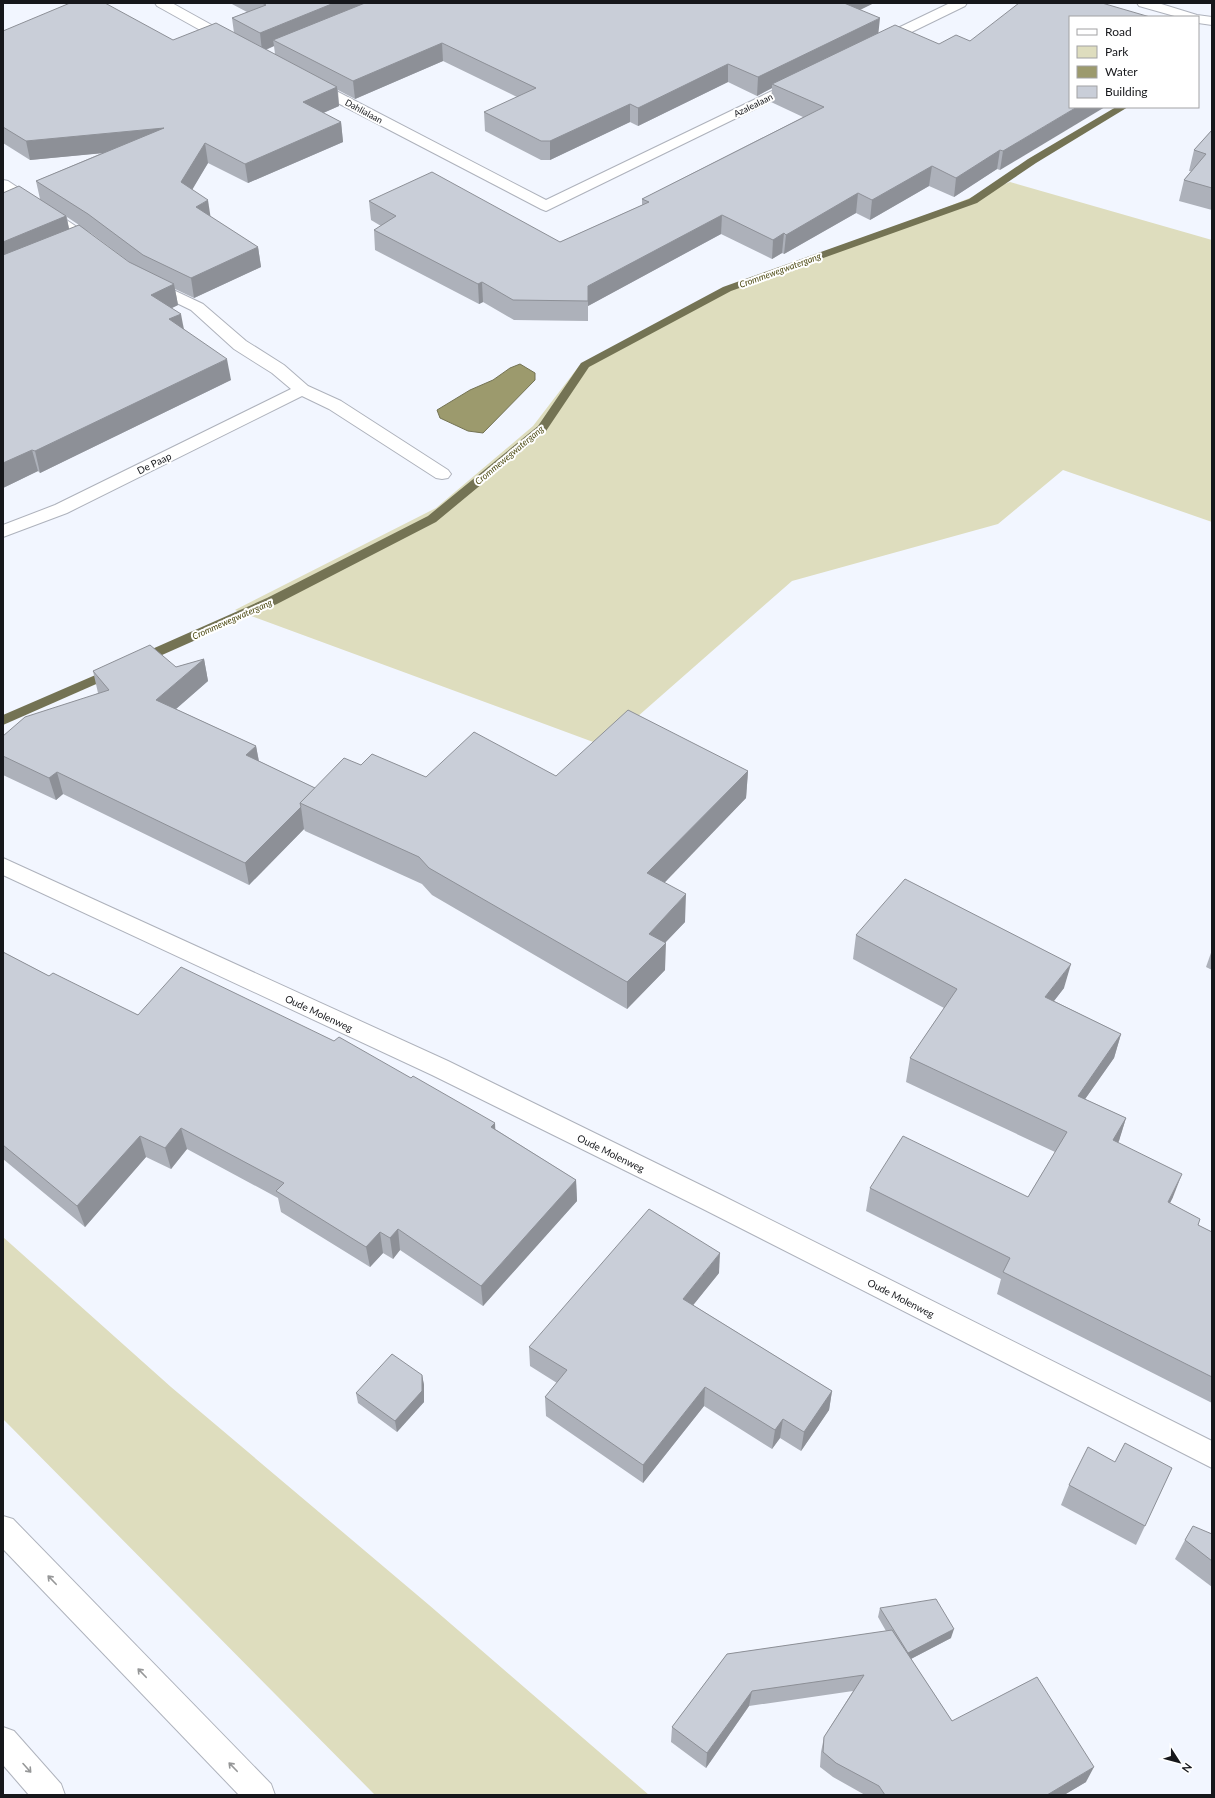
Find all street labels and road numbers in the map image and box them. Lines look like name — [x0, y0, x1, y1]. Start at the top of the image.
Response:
street label: Azalealaan — [732, 91, 774, 119]
street label: Dahlialaan — [343, 97, 385, 125]
street label: De Paap — [135, 449, 174, 476]
street label: Oude Molenweg — [283, 992, 355, 1034]
street label: Oude Molenweg — [575, 1132, 647, 1174]
street label: Oude Molenweg — [866, 1276, 936, 1320]

